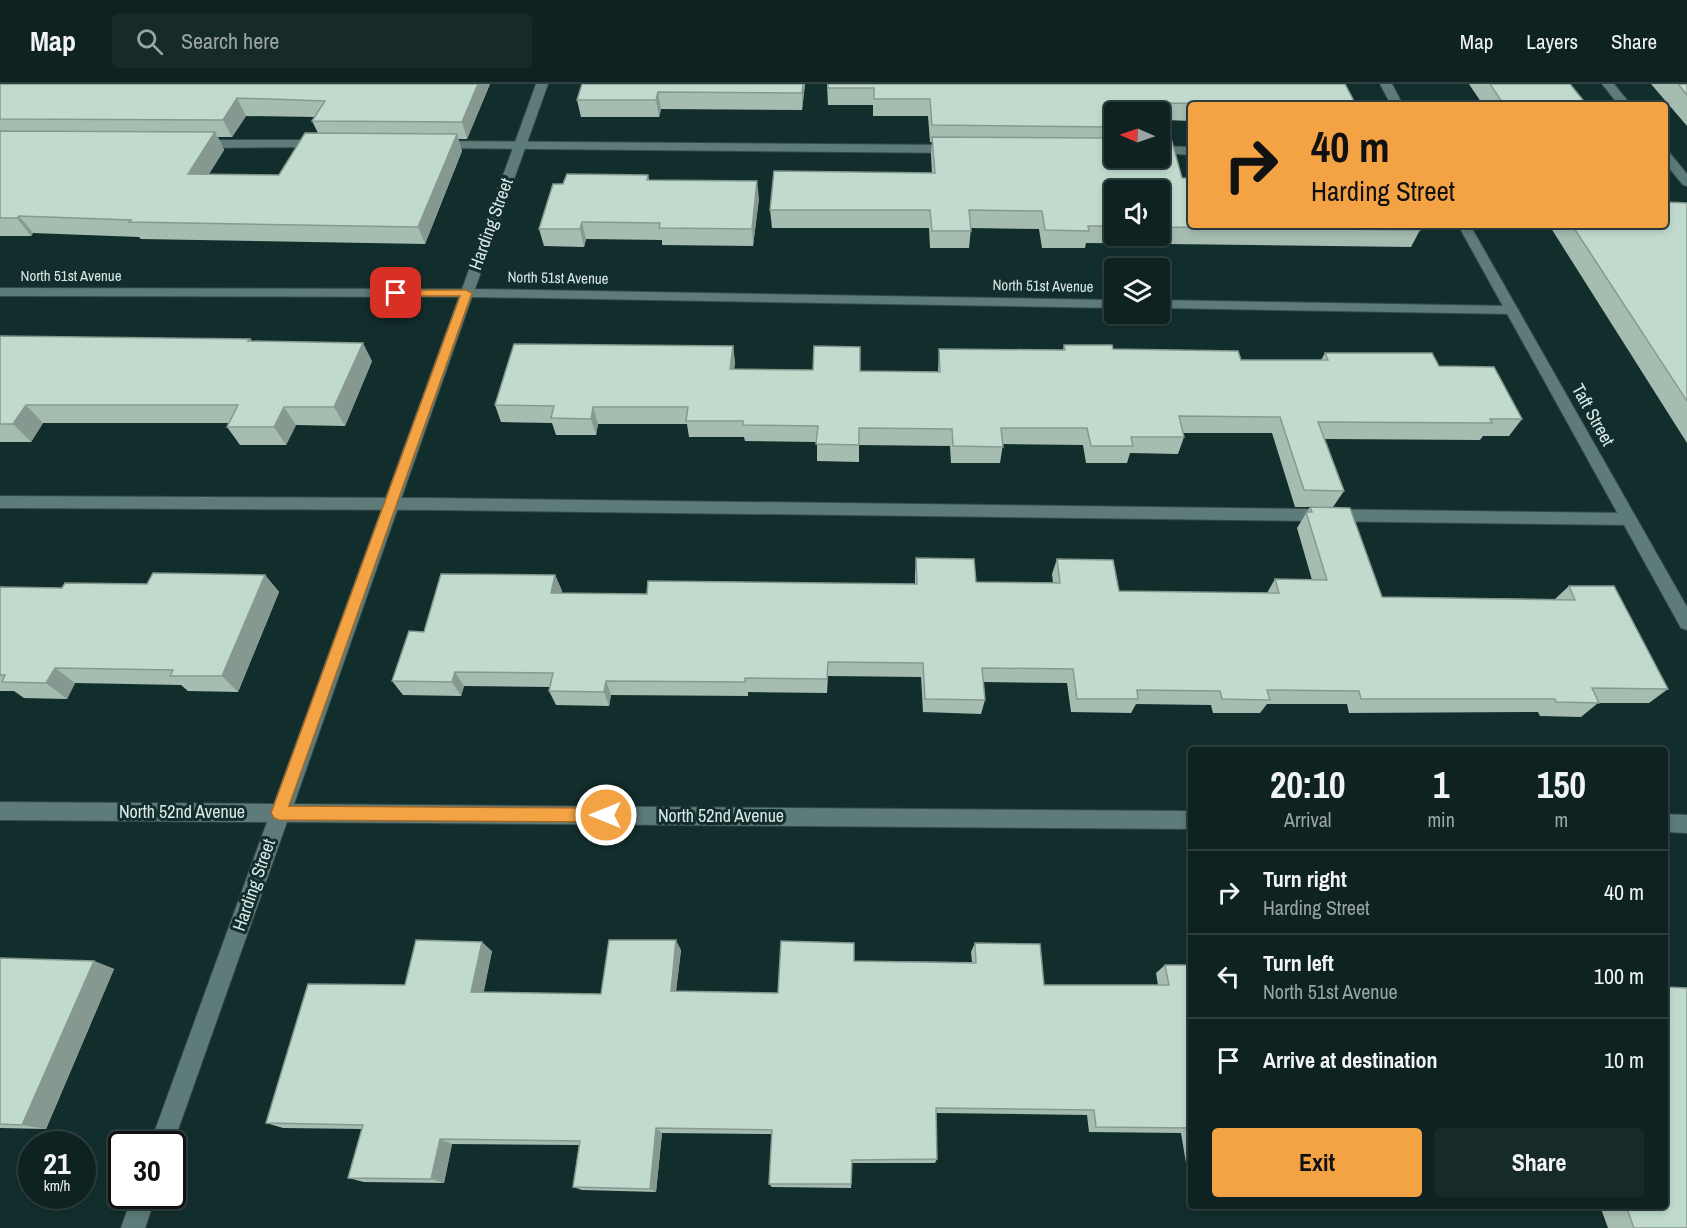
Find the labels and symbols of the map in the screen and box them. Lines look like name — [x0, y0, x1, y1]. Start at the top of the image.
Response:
north arrow — [1104, 102, 1170, 168]
street label: Harding Street — [462, 174, 519, 273]
street label: North 51st Avenue — [21, 265, 122, 286]
street label: North 51st Avenue — [507, 266, 609, 289]
pin — [370, 267, 421, 318]
street label: North 51st Avenue — [992, 274, 1094, 297]
street label: Taft Street — [1566, 379, 1621, 450]
position arrow — [574, 783, 638, 847]
street label: North 52nd Avenue — [119, 799, 245, 824]
street label: North 52nd Avenue — [658, 803, 784, 828]
street label: Harding Street — [226, 835, 281, 934]
speed limit sign: 30 — [108, 1131, 186, 1209]

